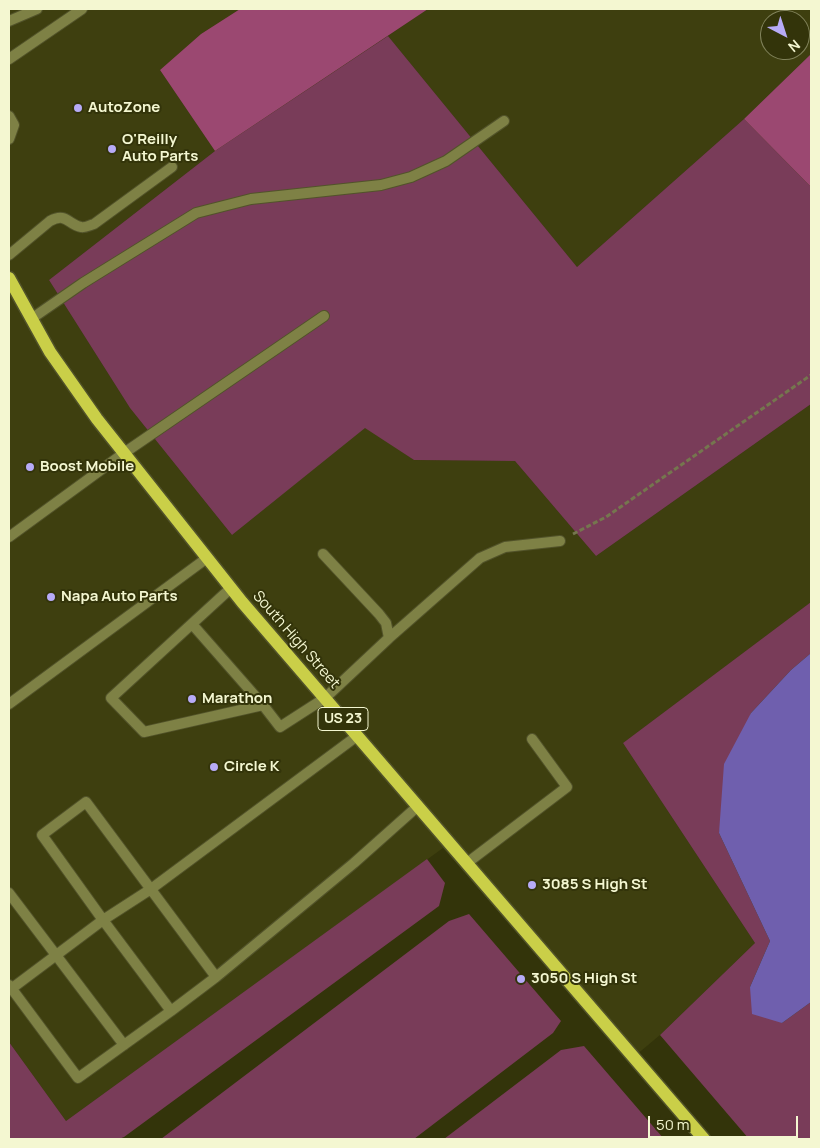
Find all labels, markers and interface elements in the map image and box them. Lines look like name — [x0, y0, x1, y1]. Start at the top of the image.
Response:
north arrow — [760, 10, 810, 60]
text: N — [784, 36, 804, 57]
place label: AutoZone — [88, 99, 160, 117]
marker: AutoZone — [72, 102, 84, 114]
place label: O'Reilly Auto Parts — [122, 131, 198, 166]
marker: O'Reilly Auto Parts — [106, 143, 118, 155]
place label: Boost Mobile — [40, 458, 134, 476]
marker: Boost Mobile — [24, 461, 36, 473]
street label: South High Street — [249, 587, 343, 693]
place label: Napa Auto Parts — [61, 588, 178, 606]
marker: Napa Auto Parts — [45, 591, 57, 603]
place label: Marathon — [202, 690, 272, 708]
marker: Marathon — [186, 693, 198, 705]
road number: US 23 — [318, 708, 368, 731]
place label: Circle K — [224, 758, 279, 776]
marker: Circle K — [208, 761, 220, 773]
place label: 3085 S High St — [542, 876, 647, 894]
marker: 3085 S High St — [526, 879, 538, 891]
place label: 3050 S High St — [531, 970, 637, 988]
marker: 3050 S High St — [515, 973, 527, 985]
scale bar — [650, 1106, 800, 1138]
text: 50 m — [656, 1114, 690, 1135]

